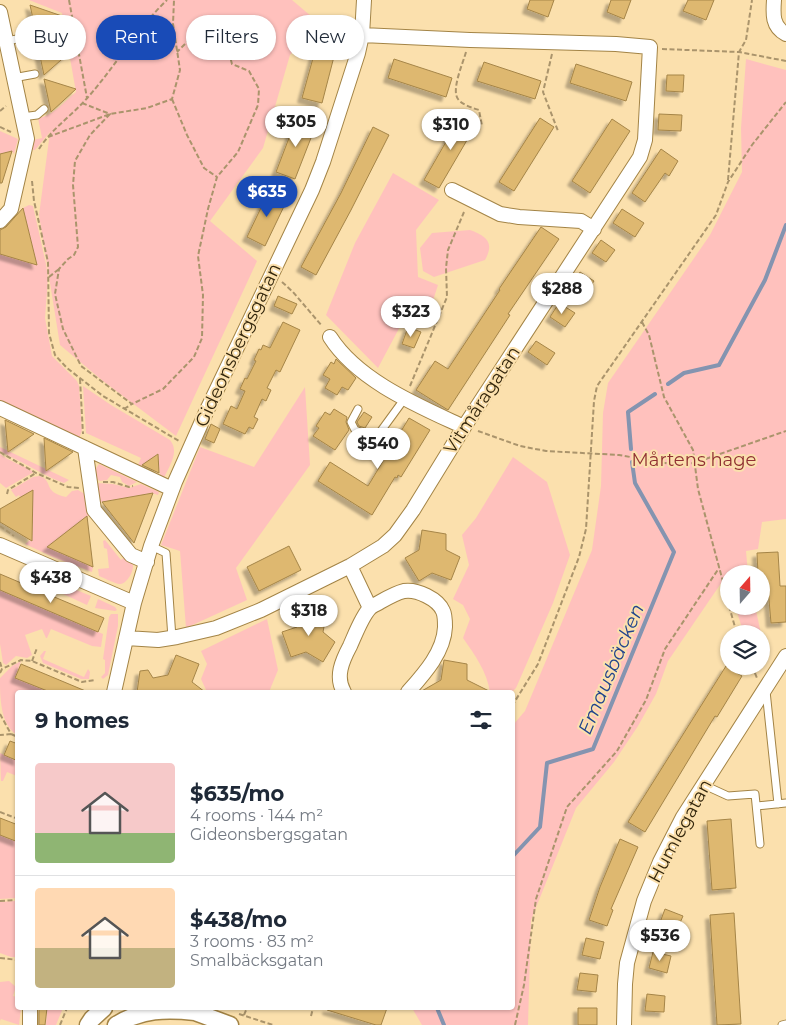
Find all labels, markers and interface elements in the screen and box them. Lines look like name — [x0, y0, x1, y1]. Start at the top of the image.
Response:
chip: Buy — [15, 15, 86, 60]
chip: Rent — [96, 15, 176, 60]
chip: Filters — [186, 15, 276, 60]
chip: New — [286, 15, 364, 60]
pin: $305 — [266, 106, 326, 148]
pin: $310 — [421, 108, 481, 151]
text: $305 — [276, 112, 316, 131]
text: $310 — [433, 115, 469, 134]
pin: $635 — [237, 176, 297, 218]
text: $635 — [247, 182, 287, 201]
street label: Gideonsbergsgatan — [190, 260, 286, 430]
pin: $288 — [532, 272, 592, 315]
text: $288 — [542, 279, 582, 298]
pin: $323 — [381, 296, 441, 338]
text: $323 — [392, 302, 430, 321]
street label: Vitmåragatan — [439, 342, 525, 458]
pin: $540 — [348, 428, 408, 470]
text: $540 — [357, 434, 399, 453]
park label: Mårtens hage — [632, 449, 757, 471]
pin: $438 — [21, 562, 81, 604]
north arrow — [720, 565, 770, 615]
map controls — [720, 565, 770, 675]
text: $438 — [30, 568, 72, 587]
pin: $318 — [279, 594, 339, 637]
water label: Emausbäcken — [573, 600, 649, 738]
text: $318 — [291, 601, 327, 620]
button: layers — [720, 625, 770, 675]
icon: filters — [467, 706, 495, 734]
text: 9 homes — [35, 708, 129, 733]
street label: Humlegatan — [643, 775, 717, 887]
text: $635/mo — [190, 781, 284, 806]
icon: home — [75, 783, 135, 843]
text: 4 rooms · 144 m² — [190, 806, 323, 825]
text: Gideonsbergsgatan — [190, 825, 348, 844]
text: $438/mo — [190, 907, 287, 932]
icon: home — [75, 908, 135, 968]
pin: $536 — [630, 920, 690, 962]
text: $536 — [640, 926, 680, 945]
text: 3 rooms · 83 m² — [190, 932, 314, 951]
text: Smalbäcksgatan — [190, 951, 324, 970]

